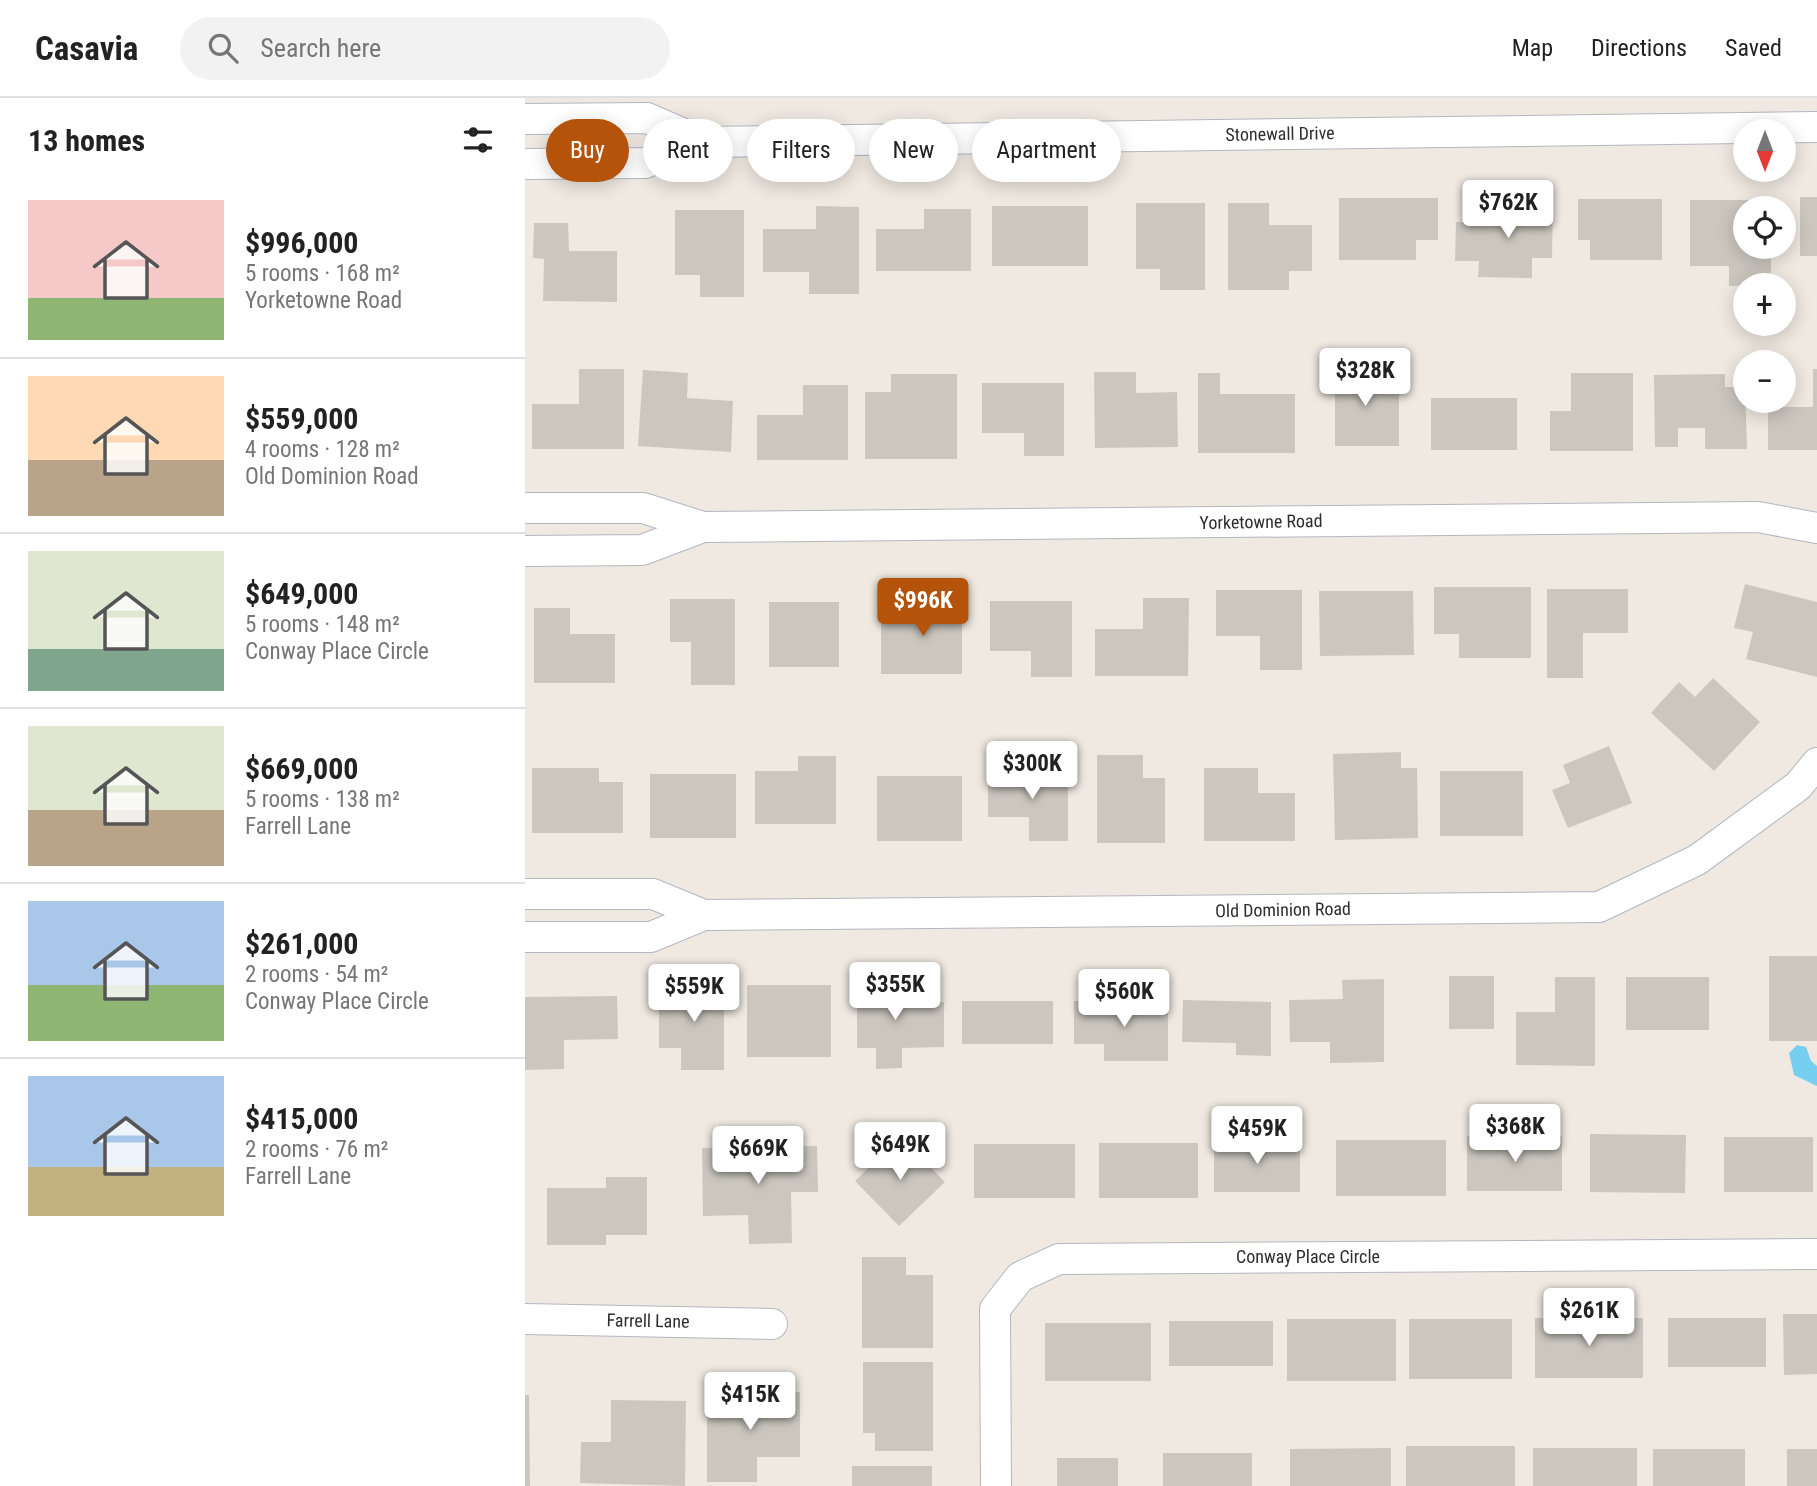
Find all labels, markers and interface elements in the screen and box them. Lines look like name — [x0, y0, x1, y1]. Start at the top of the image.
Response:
search box — [180, 17, 670, 80]
text: Casavia — [35, 29, 138, 68]
icon: search — [204, 29, 242, 67]
text: Search here — [260, 33, 381, 63]
text: Map — [1512, 34, 1553, 62]
text: Directions — [1591, 34, 1687, 62]
text: Saved — [1725, 34, 1782, 62]
chip: Buy — [546, 119, 629, 182]
chip: Rent — [643, 119, 733, 182]
chip: Filters — [747, 119, 855, 182]
chip: New — [869, 119, 958, 182]
chip: Apartment — [972, 119, 1121, 182]
north arrow — [1733, 119, 1795, 182]
map controls — [1733, 119, 1796, 413]
icon: filters — [459, 121, 497, 159]
street label: Stonewall Drive — [1225, 122, 1335, 145]
text: 13 homes — [28, 123, 145, 158]
pin: $762K — [1459, 180, 1557, 240]
text: $762K — [1478, 189, 1538, 216]
button: locate — [1733, 196, 1796, 259]
text: $996,000 — [245, 225, 358, 260]
icon: home — [84, 228, 168, 312]
text: 5 rooms · 168 m² — [245, 260, 400, 287]
button: + — [1733, 273, 1796, 336]
text: Yorketowne Road — [245, 287, 402, 314]
pin: $328K — [1316, 348, 1414, 408]
button: − — [1733, 350, 1796, 413]
text: $328K — [1335, 357, 1395, 384]
text: $559,000 — [245, 401, 358, 436]
icon: home — [84, 404, 168, 488]
text: 4 rooms · 128 m² — [245, 436, 400, 463]
text: Old Dominion Road — [245, 463, 419, 490]
street label: Yorketowne Road — [1199, 510, 1323, 533]
text: $649,000 — [245, 576, 358, 611]
pin: $996K — [874, 578, 972, 638]
icon: home — [84, 579, 168, 663]
text: $996K — [893, 587, 953, 614]
text: 5 rooms · 148 m² — [245, 611, 400, 638]
text: Conway Place Circle — [245, 638, 429, 665]
pin: $300K — [983, 742, 1081, 801]
text: $300K — [1002, 750, 1062, 777]
text: $669,000 — [245, 751, 358, 786]
icon: home — [84, 754, 168, 838]
text: 5 rooms · 138 m² — [245, 786, 400, 813]
text: Farrell Lane — [245, 813, 351, 840]
street label: Old Dominion Road — [1215, 898, 1351, 921]
text: $261,000 — [245, 926, 358, 961]
icon: home — [84, 929, 168, 1013]
text: 2 rooms · 54 m² — [245, 961, 388, 988]
pin: $355K — [846, 962, 944, 1022]
pin: $559K — [645, 964, 743, 1024]
pin: $560K — [1075, 970, 1173, 1029]
text: $355K — [865, 971, 925, 998]
text: $559K — [664, 973, 724, 1000]
text: $560K — [1094, 978, 1154, 1005]
text: Conway Place Circle — [245, 988, 429, 1015]
text: $415,000 — [245, 1101, 358, 1136]
icon: home — [84, 1104, 168, 1188]
pin: $368K — [1466, 1104, 1564, 1164]
pin: $459K — [1208, 1107, 1306, 1166]
text: $368K — [1485, 1113, 1545, 1140]
text: $459K — [1227, 1115, 1287, 1142]
pin: $649K — [851, 1122, 949, 1182]
pin: $669K — [709, 1126, 807, 1186]
text: $649K — [870, 1131, 930, 1158]
text: $669K — [728, 1135, 788, 1162]
text: 2 rooms · 76 m² — [245, 1136, 388, 1163]
text: Farrell Lane — [245, 1163, 351, 1190]
street label: Conway Place Circle — [1236, 1246, 1380, 1267]
pin: $261K — [1540, 1288, 1638, 1348]
text: $261K — [1559, 1297, 1619, 1324]
street label: Farrell Lane — [606, 1309, 690, 1332]
pin: $415K — [701, 1372, 799, 1432]
text: $415K — [720, 1381, 780, 1408]

